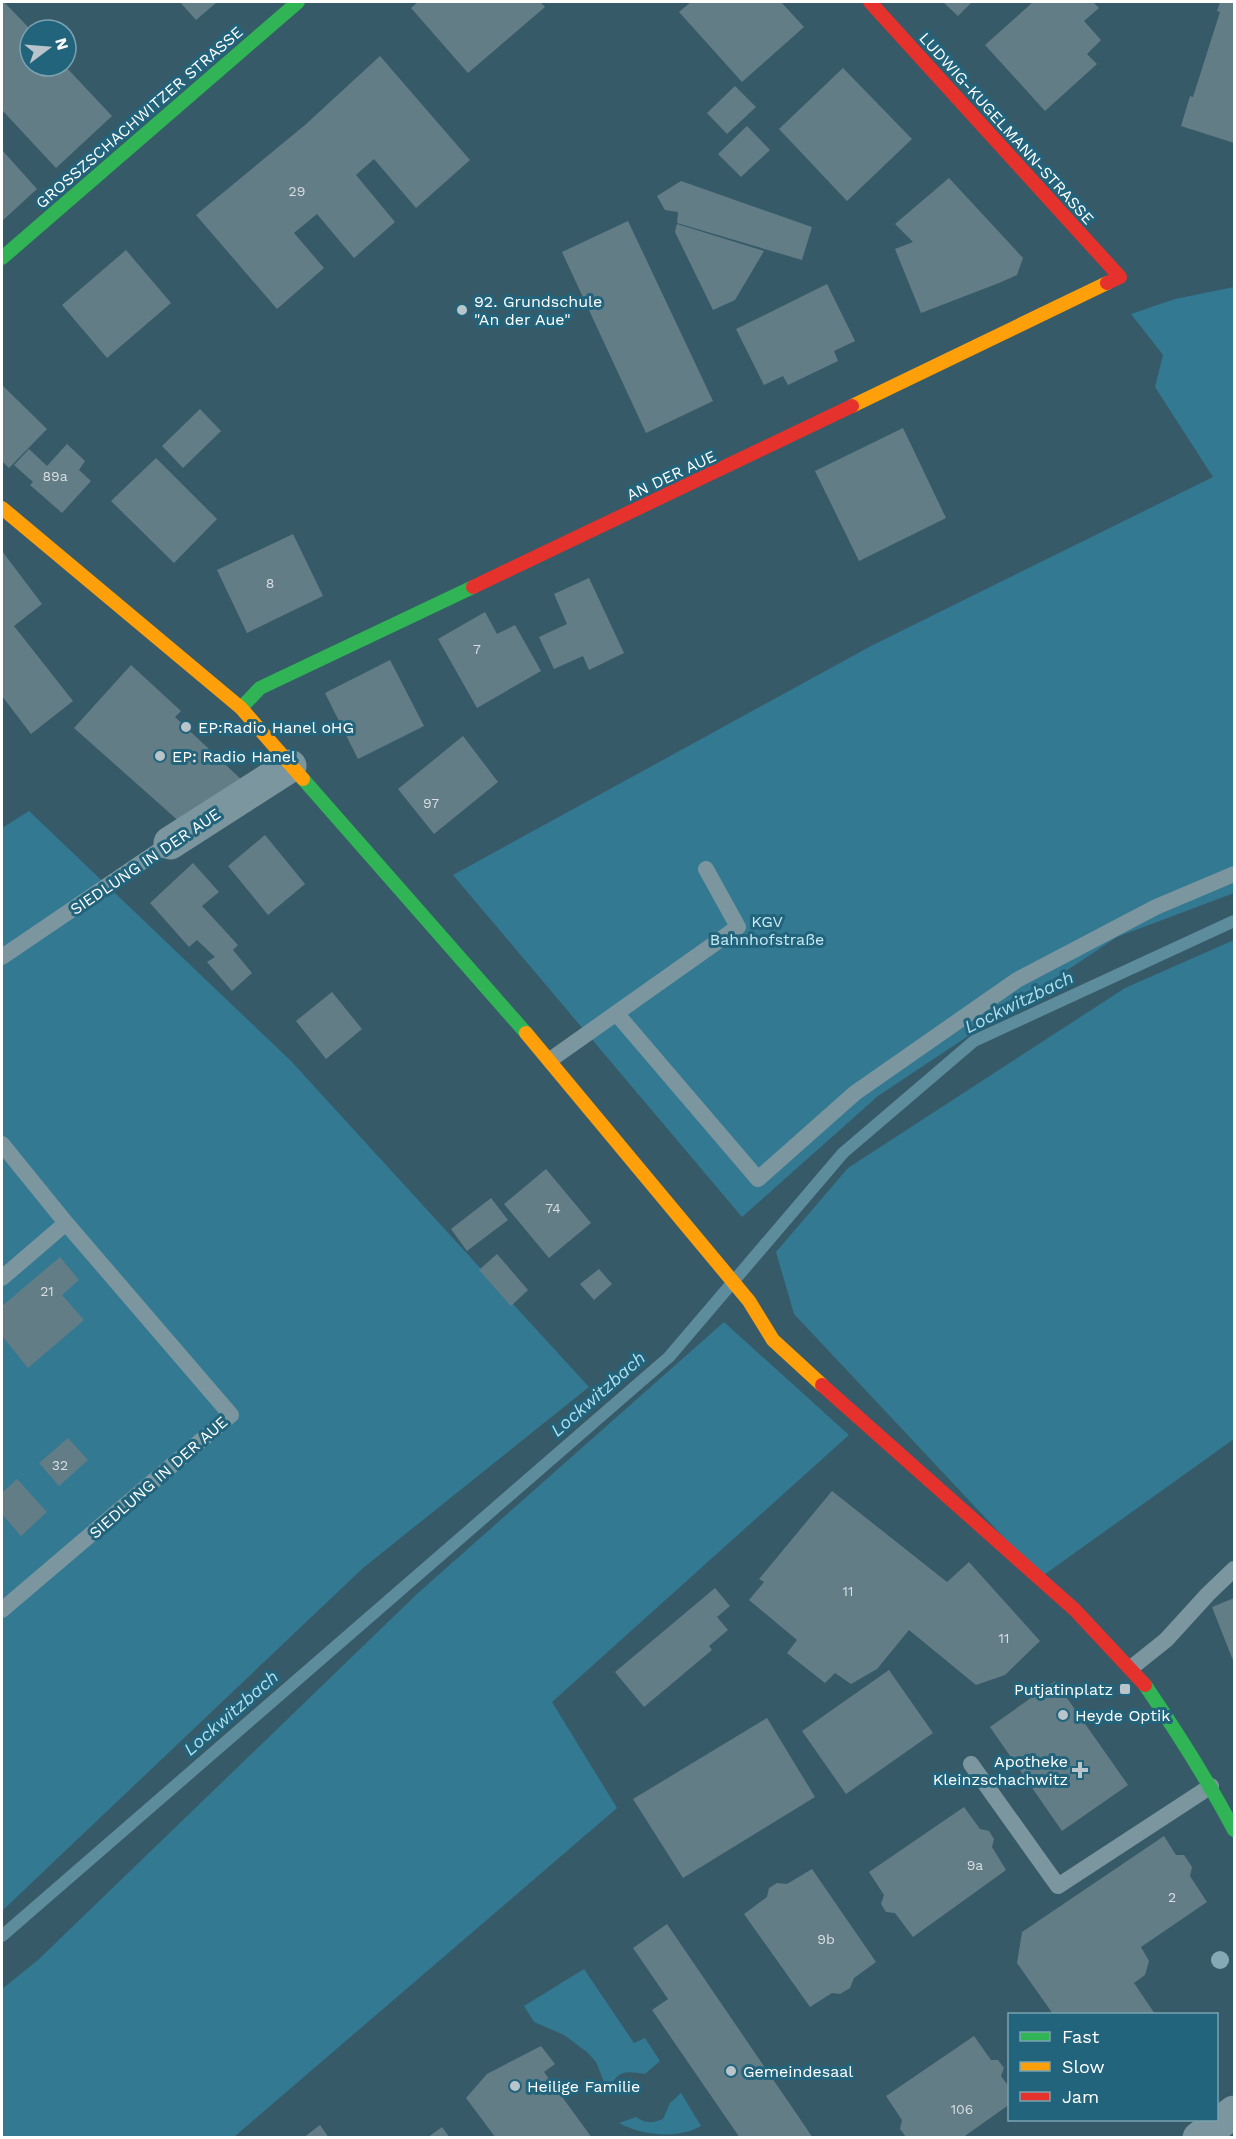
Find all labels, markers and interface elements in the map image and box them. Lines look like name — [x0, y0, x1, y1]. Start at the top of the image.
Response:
north arrow — [18, 18, 78, 78]
street label: GROSSZSCHACHWITZER STRASSE — [32, 22, 247, 212]
street label: LUDWIG-KUGELMANN-STRASSE — [915, 28, 1098, 228]
text: N — [51, 36, 73, 52]
house number: 29 — [289, 183, 305, 199]
place label: 92. Grundschule "An der Aue" — [474, 292, 602, 329]
marker: 92. Grundschule "An der Aue" — [455, 303, 469, 317]
street label: AN DER AUE — [623, 446, 719, 505]
house number: 89a — [42, 468, 68, 484]
house number: 8 — [266, 575, 274, 591]
house number: 7 — [473, 641, 481, 657]
place label: EP:Radio Hanel oHG — [198, 718, 354, 737]
marker: EP:Radio Hanel oHG — [179, 720, 193, 734]
place label: EP: Radio Hanel — [172, 747, 296, 766]
marker: EP: Radio Hanel — [153, 749, 167, 763]
house number: 97 — [423, 795, 439, 811]
street label: SIEDLUNG IN DER AUE — [67, 804, 224, 919]
park label: KGV Bahnhofstraße — [710, 912, 824, 949]
water label: Lockwitzbach — [961, 966, 1077, 1037]
house number: 74 — [545, 1200, 561, 1216]
house number: 21 — [40, 1283, 54, 1299]
water label: Lockwitzbach — [546, 1347, 649, 1440]
street label: SIEDLUNG IN DER AUE — [85, 1412, 231, 1543]
house number: 32 — [52, 1457, 68, 1473]
house number: 11 — [843, 1583, 853, 1599]
house number: 11 — [999, 1630, 1009, 1646]
water label: Lockwitzbach — [179, 1666, 282, 1759]
place label: Putjatinplatz — [1014, 1680, 1113, 1699]
marker: Putjatinplatz — [1118, 1682, 1132, 1696]
place label: Heyde Optik — [1075, 1706, 1170, 1725]
marker: Heyde Optik — [1056, 1708, 1070, 1722]
place label: Apotheke Kleinzschachwitz — [933, 1752, 1068, 1789]
marker: Apotheke Kleinzschachwitz — [1073, 1763, 1087, 1777]
house number: 9a — [967, 1857, 983, 1873]
house number: 2 — [1168, 1889, 1176, 1905]
house number: 9b — [817, 1931, 835, 1947]
legend — [1008, 2013, 1218, 2121]
text: Fast — [1062, 2026, 1100, 2047]
text: Slow — [1062, 2056, 1105, 2077]
place label: Gemeindesaal — [743, 2062, 853, 2081]
marker: Gemeindesaal — [724, 2064, 738, 2078]
place label: Heilige Familie — [527, 2077, 640, 2096]
marker: Heilige Familie — [508, 2079, 522, 2093]
text: Jam — [1062, 2086, 1099, 2107]
house number: 106 — [951, 2101, 973, 2117]

